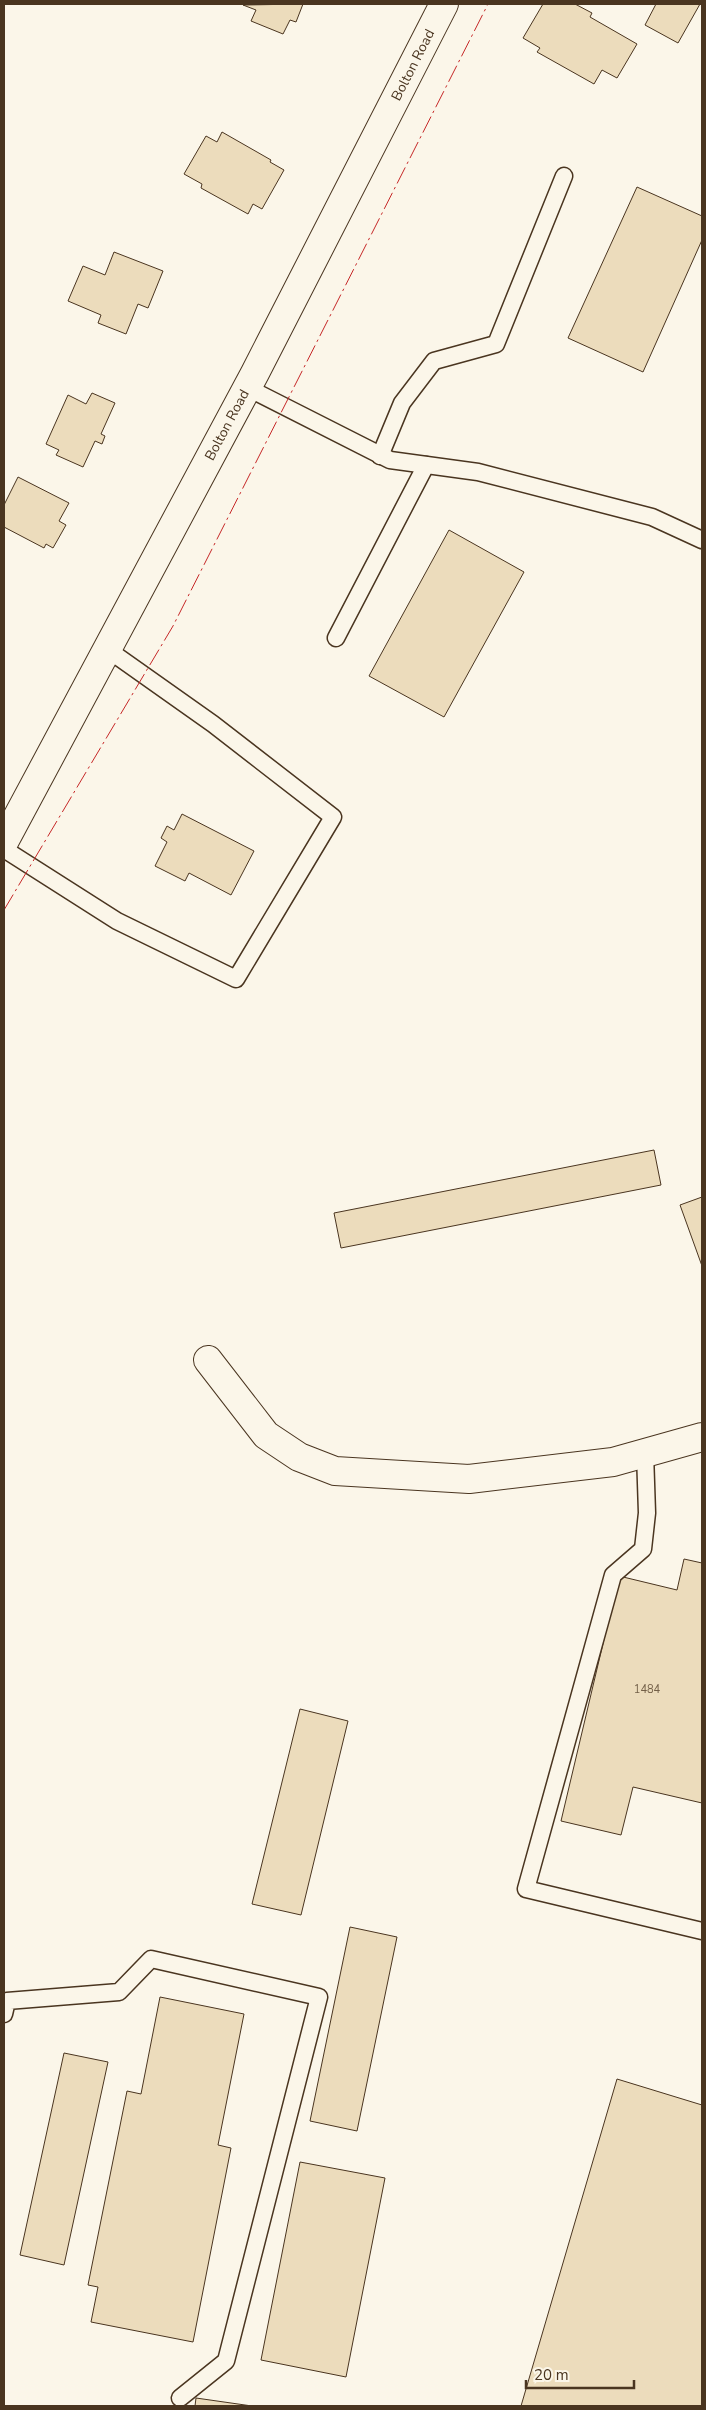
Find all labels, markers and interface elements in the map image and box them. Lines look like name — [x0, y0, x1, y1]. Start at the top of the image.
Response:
street label: Bolton Road — [387, 26, 439, 104]
street label: Bolton Road — [200, 386, 254, 464]
house number: 1484 — [634, 1682, 661, 1697]
scale bar — [526, 2358, 634, 2390]
text: 20 m — [534, 2365, 569, 2385]

